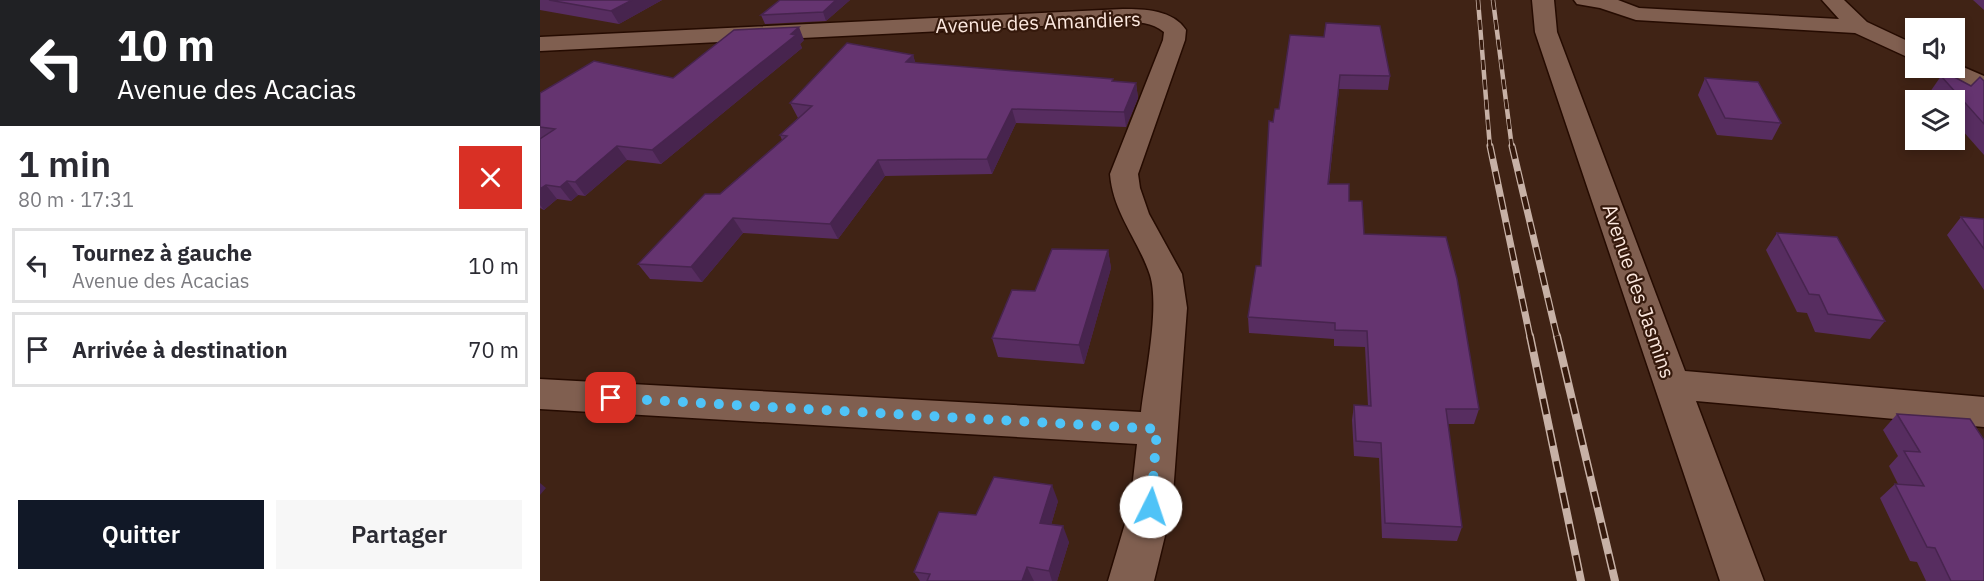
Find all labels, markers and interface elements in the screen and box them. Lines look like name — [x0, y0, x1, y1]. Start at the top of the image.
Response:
street label: Avenue des Amandiers — [935, 5, 1141, 39]
text: 10 m — [117, 18, 215, 73]
map controls — [1905, 18, 1965, 150]
button: sound — [1905, 18, 1965, 78]
icon: left — [18, 24, 96, 102]
text: Avenue des Acacias — [117, 71, 357, 106]
button: layers — [1905, 90, 1965, 150]
text: 1 min — [18, 140, 111, 187]
button: close — [459, 146, 522, 209]
text: 80 m · 17:31 — [18, 186, 134, 213]
street label: Avenue des Jasmins — [1596, 200, 1682, 382]
text: Tournez à gauche — [72, 238, 252, 267]
icon: left — [21, 249, 54, 282]
text: 10 m — [468, 251, 519, 280]
text: Avenue des Acacias — [72, 267, 250, 294]
icon: arrive — [21, 333, 54, 366]
text: Arrivée à destination — [72, 335, 288, 364]
text: 70 m — [468, 335, 519, 364]
pin — [585, 372, 636, 423]
icon: arrive — [594, 381, 627, 414]
position arrow — [1119, 475, 1183, 539]
button: Quitter — [18, 500, 264, 569]
button: Partager — [276, 500, 522, 569]

